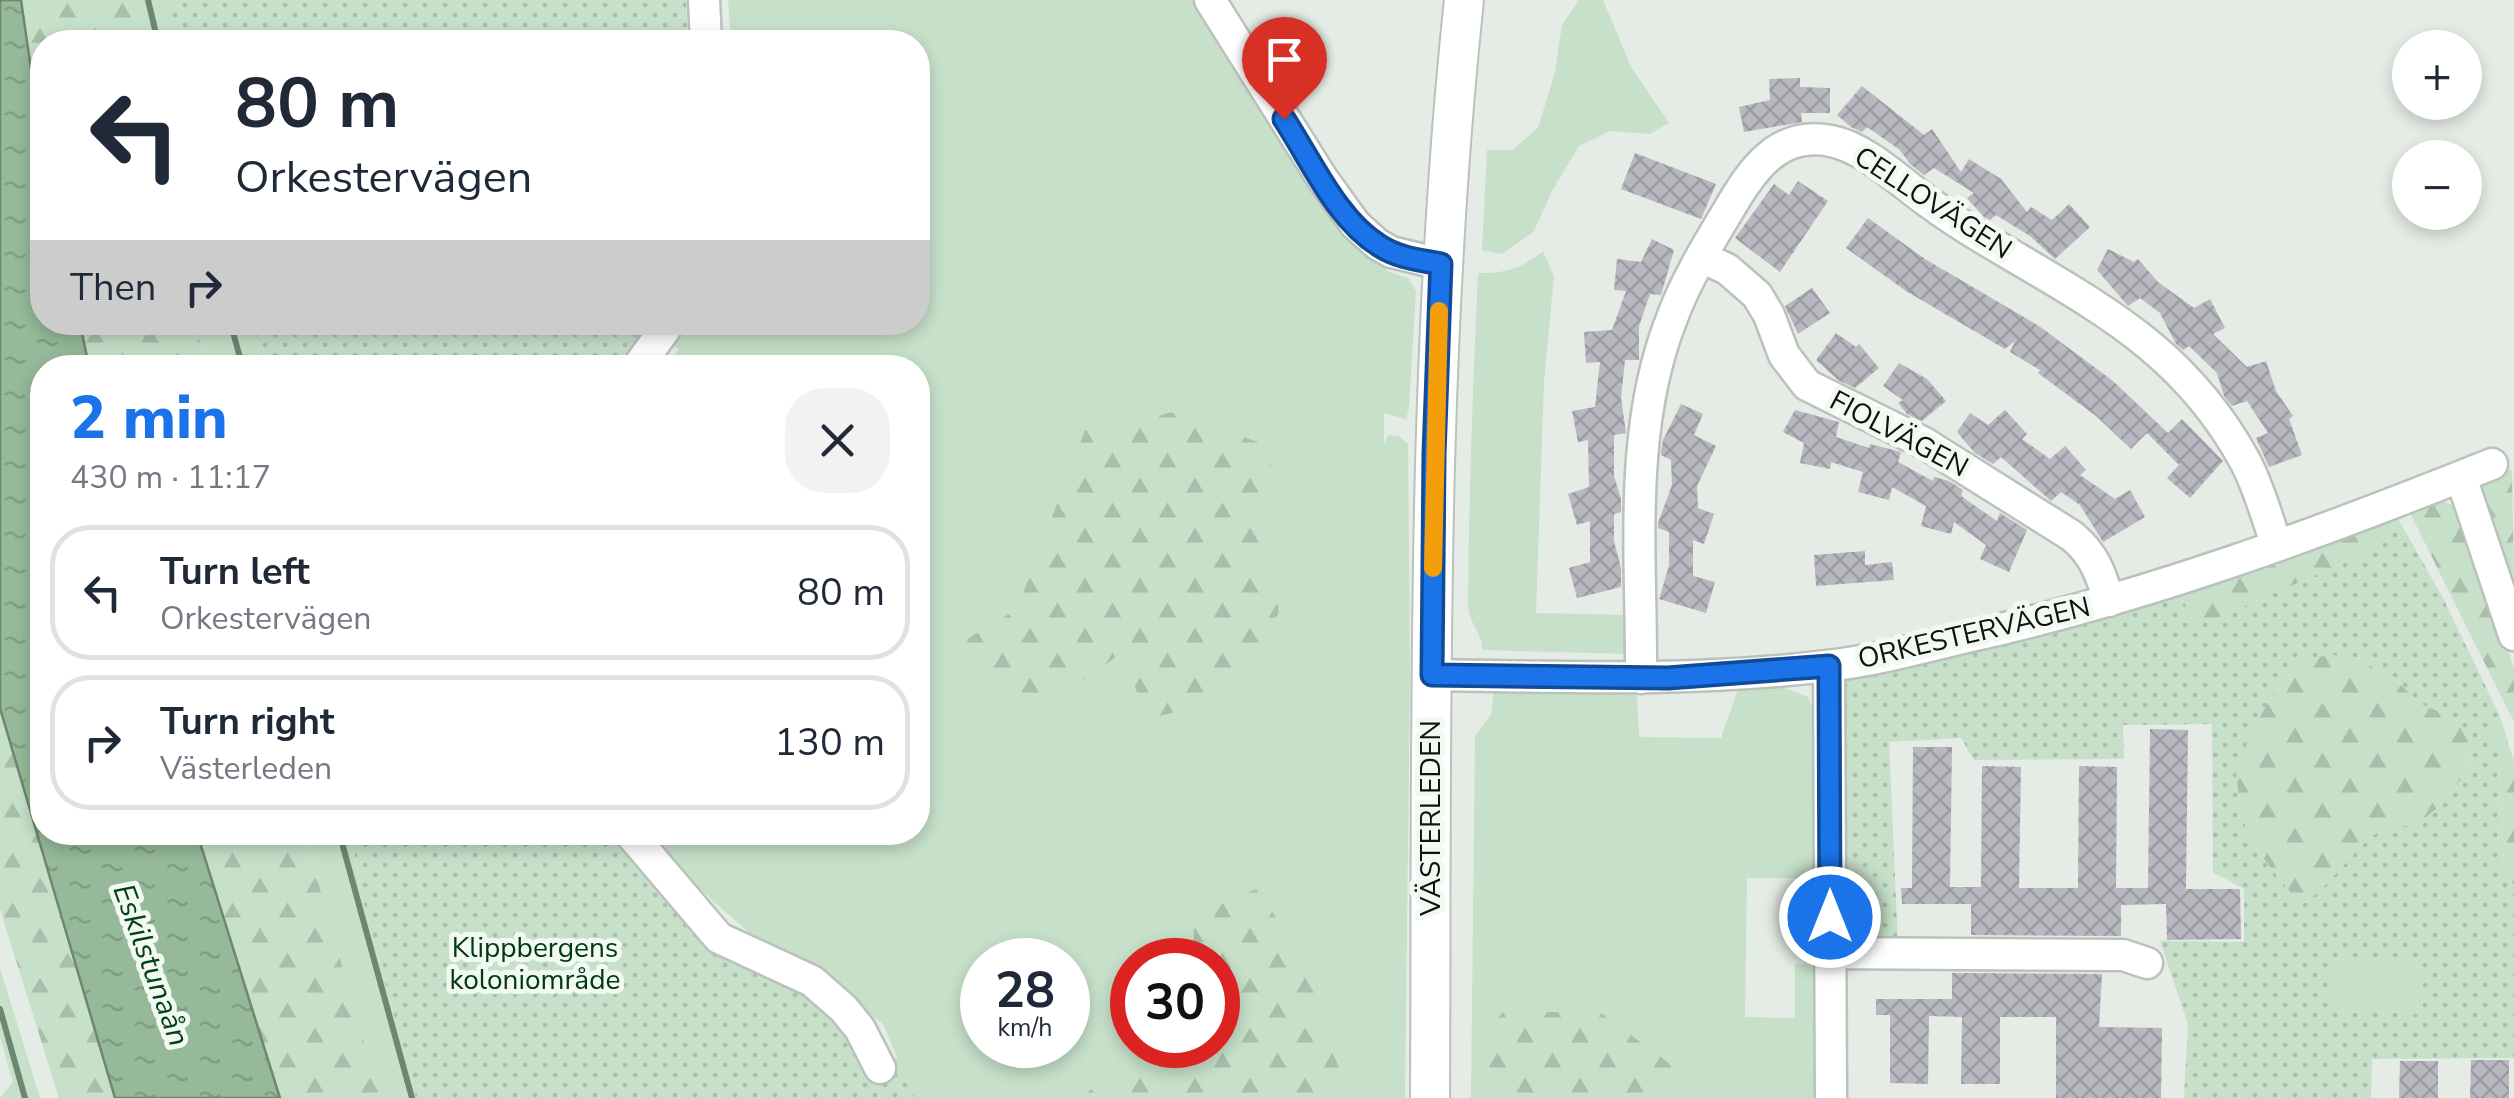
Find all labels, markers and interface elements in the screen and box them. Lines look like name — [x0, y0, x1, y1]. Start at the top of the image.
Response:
pin — [1242, 17, 1327, 120]
map controls — [2392, 30, 2482, 230]
button: + — [2392, 30, 2482, 120]
icon: arrive — [1257, 32, 1312, 87]
text: 80 m — [235, 56, 399, 152]
icon: left — [70, 70, 200, 200]
street label: CELLOVÄGEN — [1847, 138, 2019, 268]
button: − — [2392, 140, 2482, 230]
text: Orkestervägen — [235, 147, 532, 208]
icon: right — [176, 260, 231, 315]
text: Then — [70, 262, 156, 313]
text: 2 min — [70, 377, 228, 459]
street label: FIOLVÄGEN — [1823, 382, 1975, 486]
button: close — [785, 388, 890, 493]
text: 430 m · 11:17 — [70, 456, 271, 499]
text: Turn left — [160, 546, 310, 597]
icon: left — [75, 565, 130, 620]
text: 80 m — [797, 567, 885, 618]
street label: ORKESTERVÄGEN — [1854, 588, 2094, 678]
text: Orkestervägen — [160, 597, 371, 640]
text: Turn right — [160, 696, 335, 747]
icon: right — [75, 715, 130, 770]
text: 130 m — [774, 717, 885, 768]
street label: VÄSTERLEDEN — [1412, 720, 1450, 917]
text: Västerleden — [160, 747, 332, 790]
position arrow — [1778, 865, 1882, 969]
water label: Eskilstunaån — [103, 878, 199, 1052]
park label: Klippbergens koloniområde — [450, 929, 620, 999]
speed limit sign: 30 — [1110, 938, 1240, 1068]
text: 28 — [995, 956, 1055, 1025]
text: km/h — [997, 1011, 1053, 1045]

